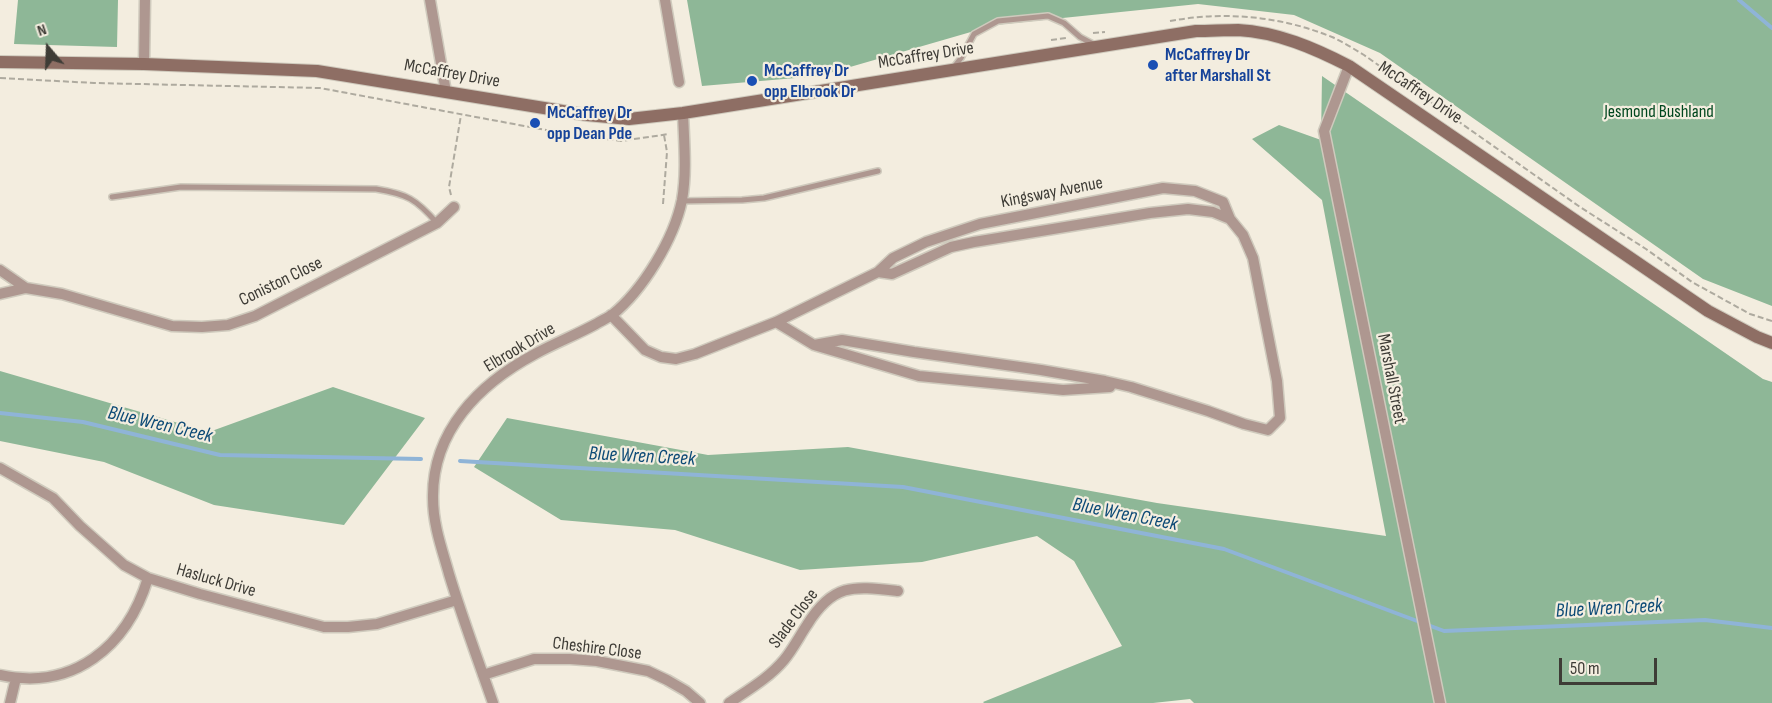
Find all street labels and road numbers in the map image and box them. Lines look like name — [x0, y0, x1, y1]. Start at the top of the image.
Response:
street label: McCaffrey Drive — [877, 38, 975, 74]
street label: McCaffrey Drive — [402, 55, 502, 93]
street label: McCaffrey Drive — [1374, 57, 1466, 129]
street label: Kingsway Avenue — [999, 173, 1105, 213]
street label: Coniston Close — [236, 253, 326, 311]
street label: Elbrook Drive — [480, 318, 560, 378]
street label: Marshall Street — [1372, 332, 1410, 426]
street label: Hasluck Drive — [174, 559, 258, 603]
street label: Slade Close — [765, 585, 823, 653]
street label: Cheshire Close — [551, 633, 643, 665]

